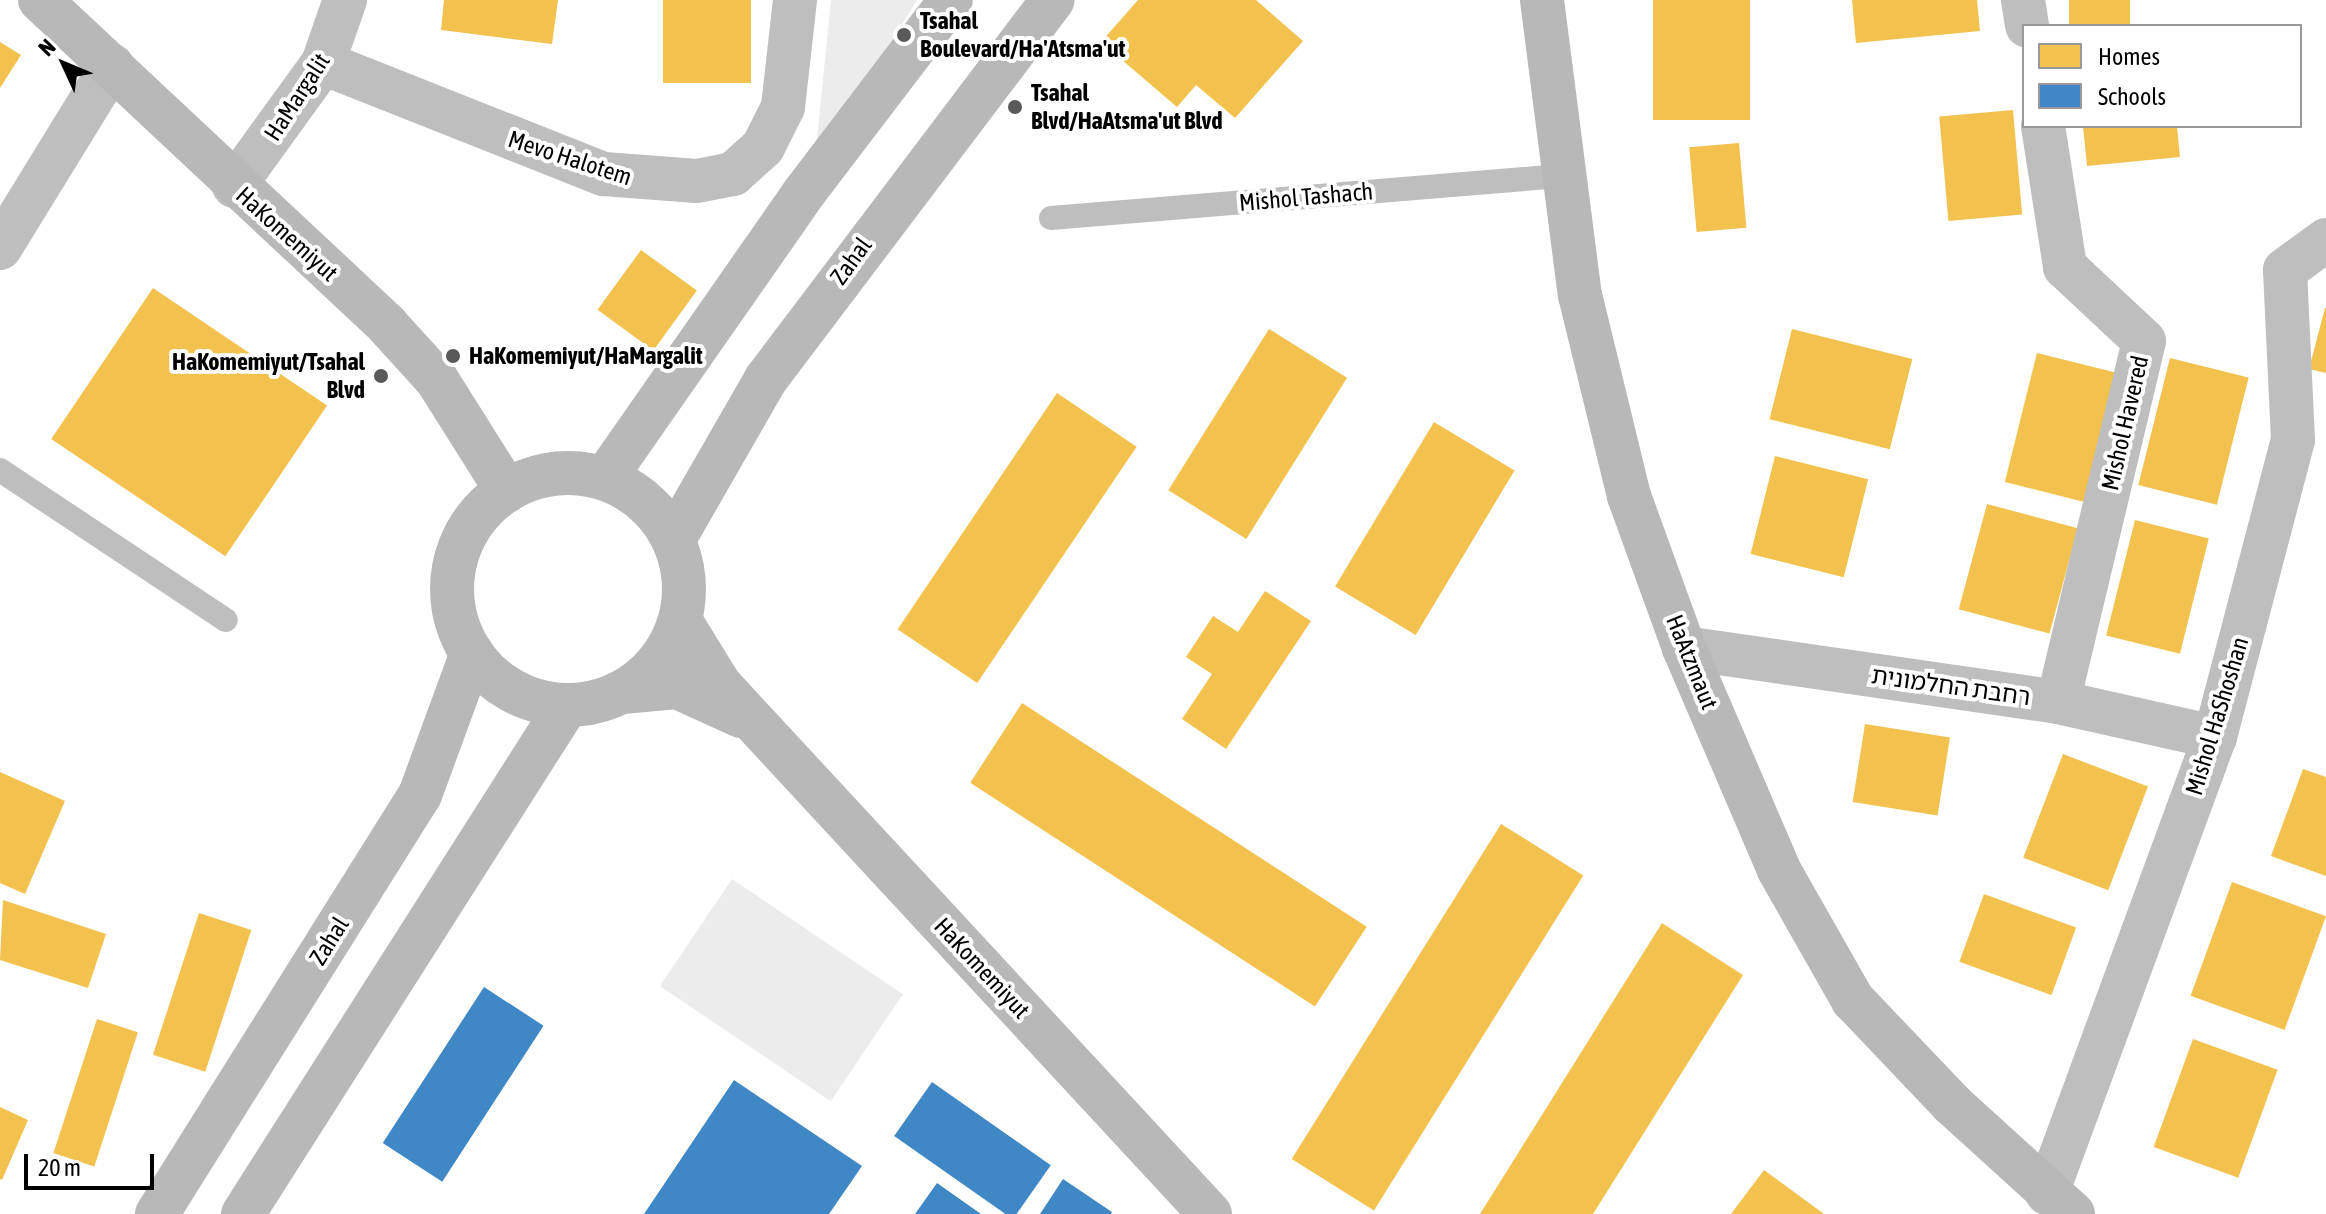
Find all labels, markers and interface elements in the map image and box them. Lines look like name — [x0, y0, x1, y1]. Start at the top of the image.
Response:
place label: Tsahal Boulevard/Ha'Atsma'ut — [920, 7, 1125, 63]
north arrow — [24, 24, 104, 104]
legend — [2022, 24, 2302, 128]
marker: Tsahal Boulevard/Ha'Atsma'ut — [895, 26, 913, 44]
text: N — [33, 34, 61, 61]
text: Homes — [2098, 43, 2160, 70]
street label: HaMargalit — [258, 48, 336, 146]
place label: Tsahal Blvd/HaAtsma'ut Blvd — [1031, 79, 1223, 135]
text: Schools — [2098, 83, 2166, 110]
marker: Tsahal Blvd/HaAtsma'ut Blvd — [1006, 98, 1024, 116]
street label: Mevo Halotem — [505, 124, 635, 192]
street label: Mishol Tashach — [1238, 177, 1374, 217]
street label: HaKomemiyut — [230, 181, 344, 287]
street label: Zahal — [824, 232, 878, 290]
place label: HaKomemiyut/HaMargalit — [469, 342, 703, 370]
marker: HaKomemiyut/HaMargalit — [444, 347, 462, 365]
place label: HaKomemiyut/Tsahal Blvd — [172, 348, 365, 404]
street label: Mishol Havered — [2096, 353, 2154, 493]
marker: HaKomemiyut/Tsahal Blvd — [372, 367, 390, 385]
street label: HaAtzmaut — [1660, 611, 1724, 713]
street label: Mishol HaShoshan — [2179, 634, 2255, 798]
street label: רחבת החלמונית — [1870, 661, 2032, 711]
street label: Zahal — [303, 912, 355, 970]
street label: HaKomemiyut — [928, 912, 1036, 1024]
scale bar — [28, 1138, 158, 1188]
text: 20 m — [38, 1154, 81, 1181]

